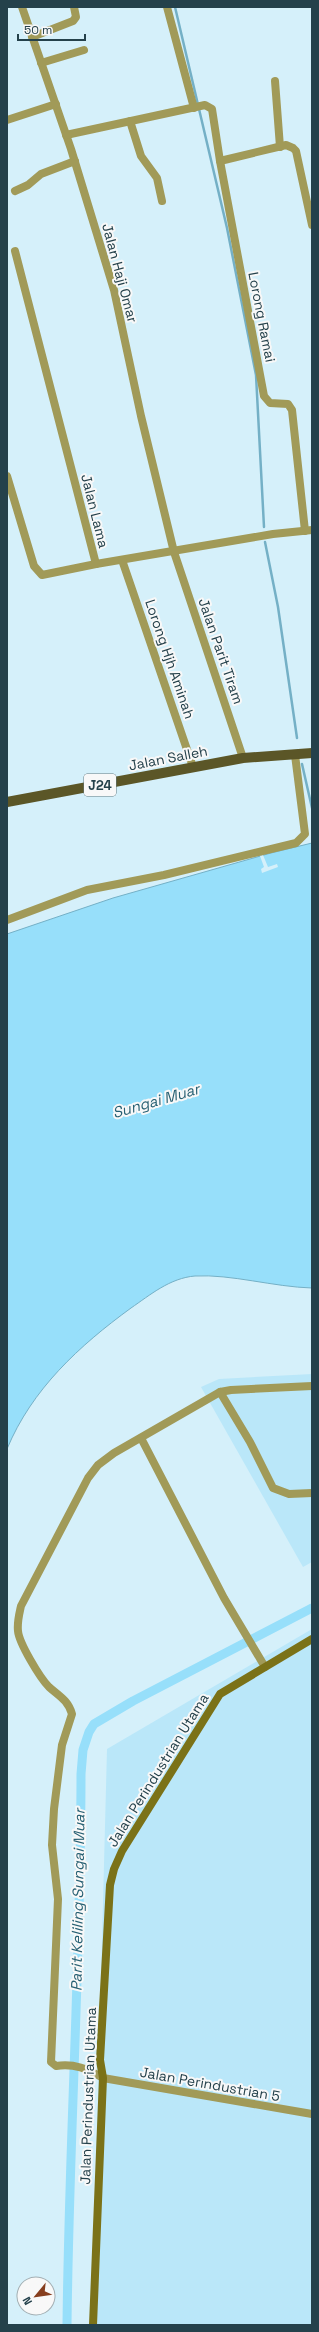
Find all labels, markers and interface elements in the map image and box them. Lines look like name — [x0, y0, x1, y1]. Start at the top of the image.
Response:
scale bar — [18, 16, 85, 42]
text: 50 m — [24, 22, 52, 38]
street label: Jalan Haji Omar — [98, 221, 142, 325]
street label: Lorong Ramai — [244, 270, 280, 364]
street label: Jalan Lama — [77, 472, 113, 550]
street label: Jalan Parit Tiram — [194, 596, 248, 706]
street label: Lorong Hjh Aminah — [141, 597, 199, 721]
street label: Jalan Salleh — [127, 742, 209, 774]
road number: J24 — [84, 774, 116, 796]
water label: Sungai Muar — [110, 1079, 203, 1122]
street label: Jalan Perindustrian Utama — [103, 1690, 213, 1850]
water label: Parit Keliling Sungai Muar — [66, 1807, 89, 1991]
street label: Jalan Perindustrian Utama — [76, 2007, 100, 2185]
street label: Jalan Perindustrian 5 — [139, 2063, 281, 2105]
north arrow — [16, 2276, 56, 2316]
text: N — [19, 2294, 35, 2307]

